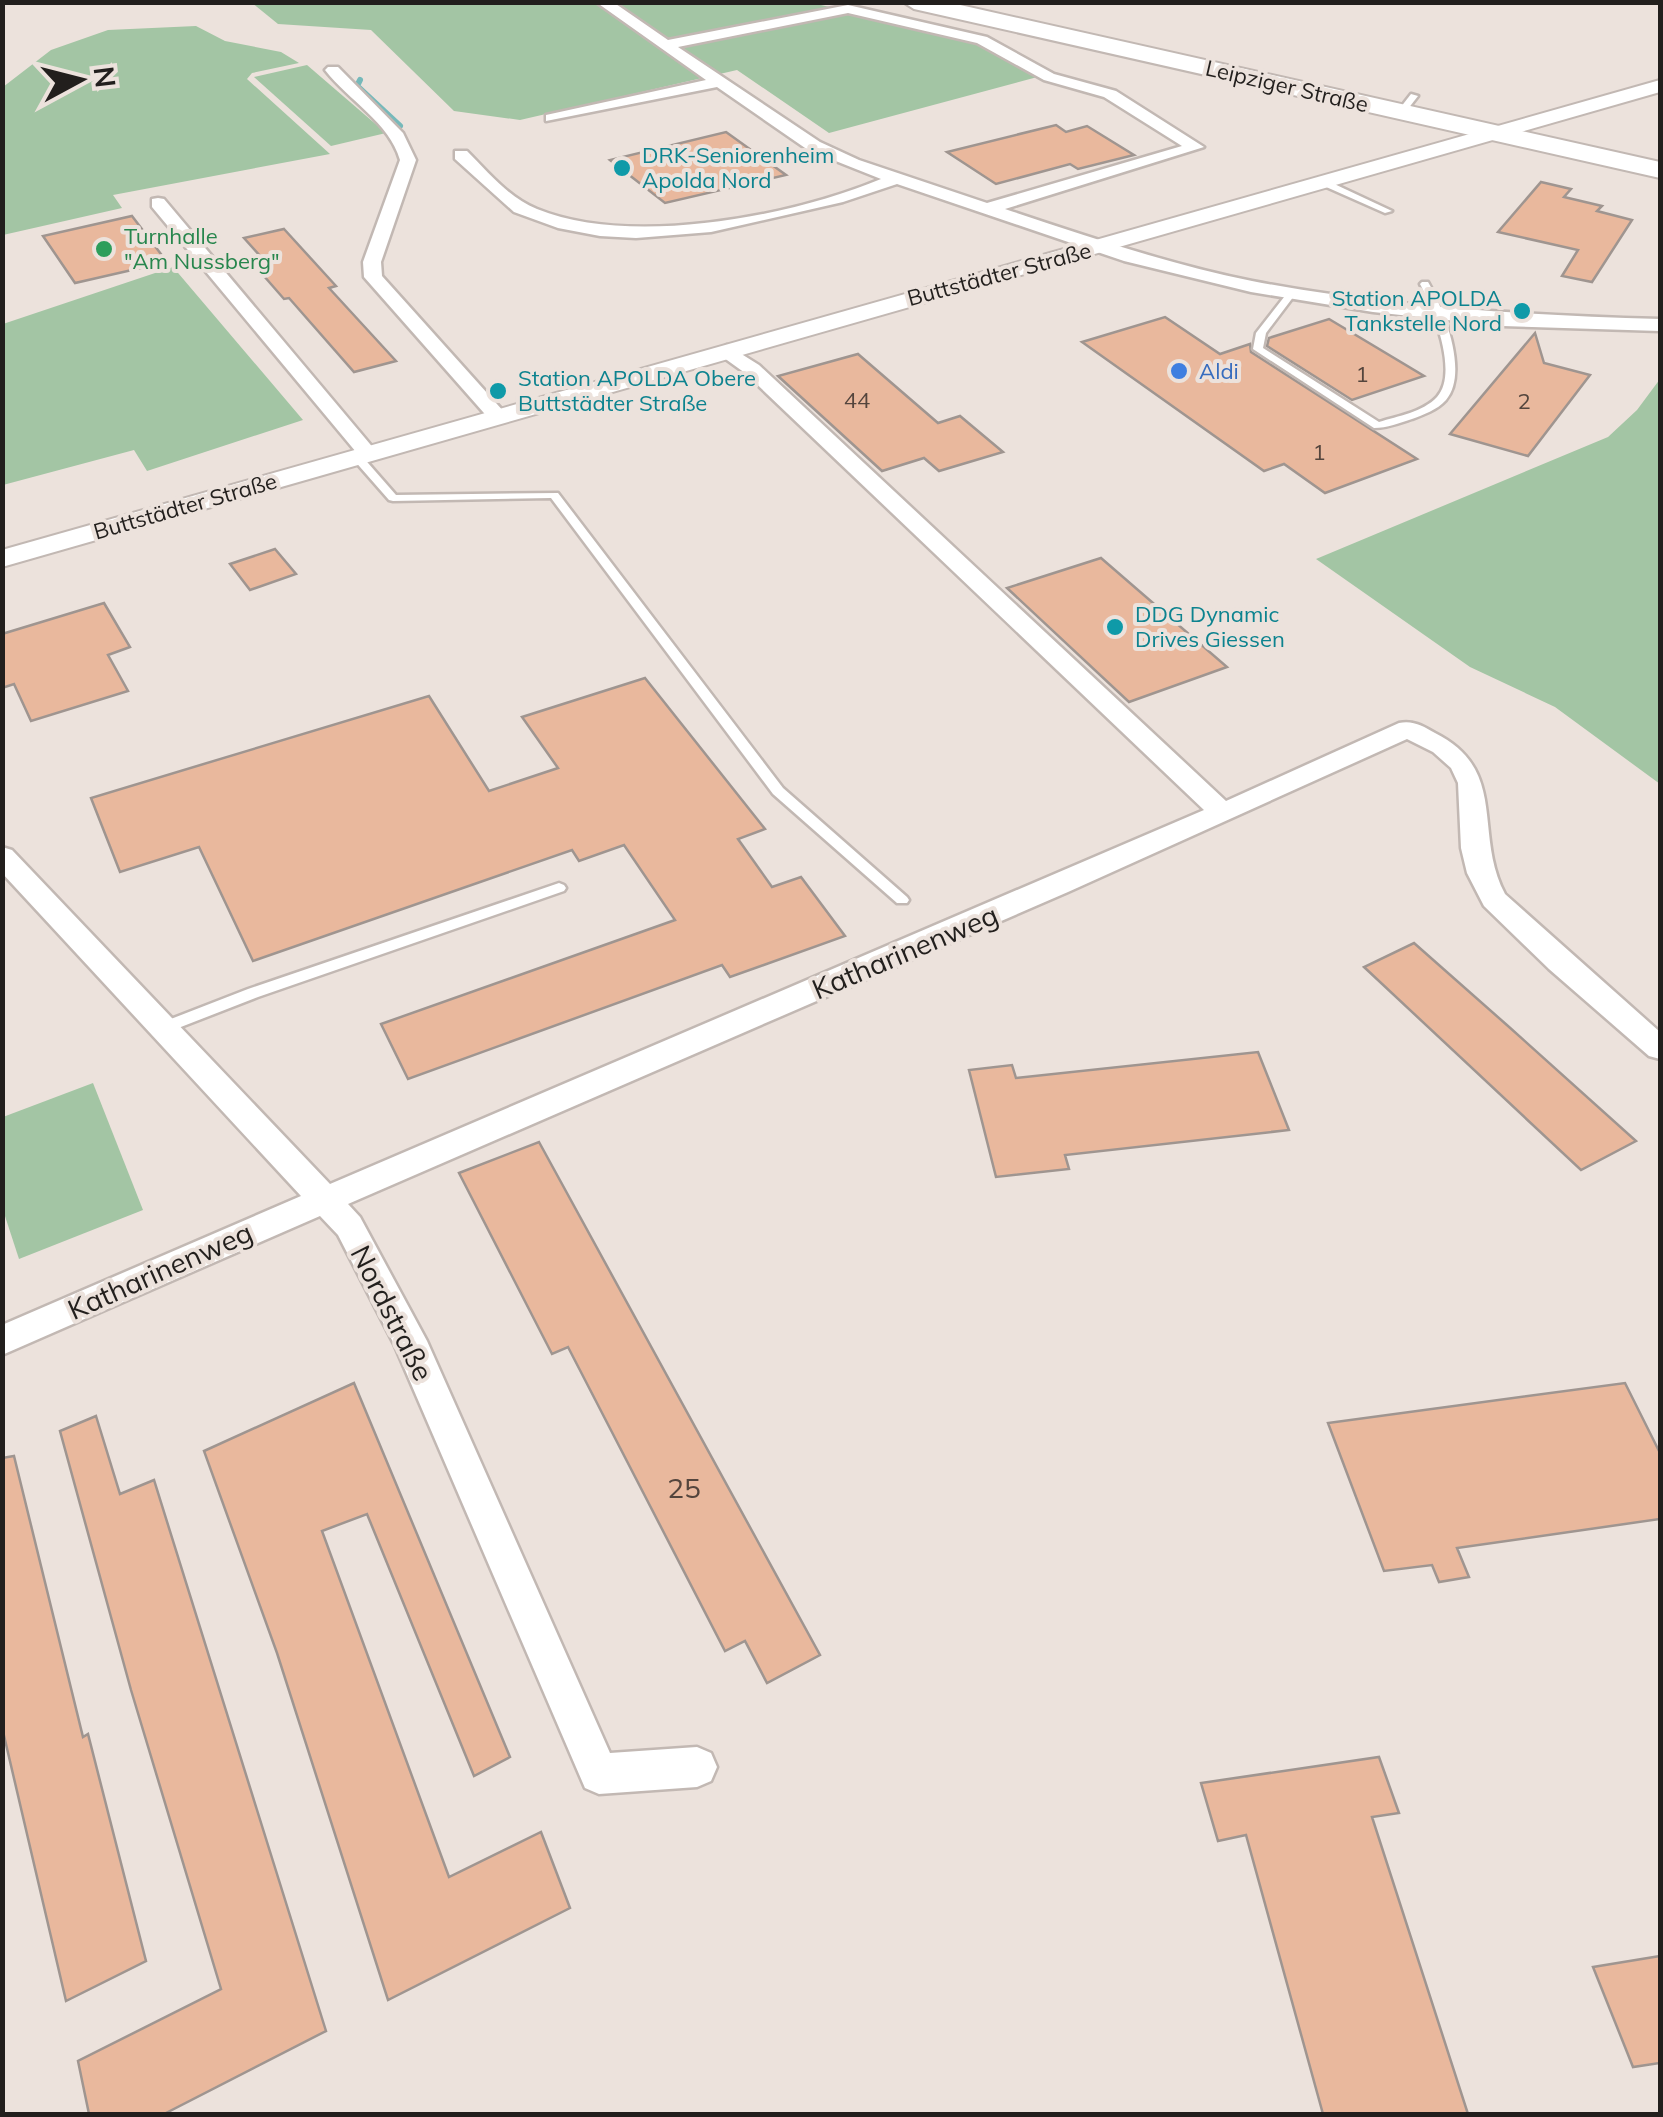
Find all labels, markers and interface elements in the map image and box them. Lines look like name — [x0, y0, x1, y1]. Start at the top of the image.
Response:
north arrow — [30, 30, 130, 130]
street label: Leipziger Straße — [1203, 54, 1371, 118]
text: N — [87, 64, 124, 90]
place label: DRK-Seniorenheim Apolda Nord — [642, 141, 834, 194]
marker: DRK-Seniorenheim Apolda Nord — [611, 157, 633, 179]
place label: Turnhalle "Am Nussberg" — [124, 222, 280, 275]
street label: Buttstädter Straße — [904, 236, 1094, 312]
marker: Turnhalle "Am Nussberg" — [93, 238, 115, 260]
place label: Station APOLDA Tankstelle Nord — [1332, 284, 1502, 337]
marker: Station APOLDA Tankstelle Nord — [1511, 300, 1533, 322]
place label: Aldi — [1199, 357, 1239, 385]
marker: Aldi — [1168, 360, 1190, 382]
house number: 1 — [1355, 360, 1369, 388]
place label: Station APOLDA Obere Buttstädter Straße — [518, 364, 756, 417]
marker: Station APOLDA Obere Buttstädter Straße — [487, 380, 509, 402]
house number: 44 — [844, 386, 870, 414]
house number: 2 — [1517, 387, 1531, 415]
house number: 1 — [1312, 438, 1326, 466]
street label: Buttstädter Straße — [90, 466, 280, 546]
place label: DDG Dynamic Drives Giessen — [1135, 600, 1285, 653]
marker: DDG Dynamic Drives Giessen — [1104, 616, 1126, 638]
street label: Katharinenweg — [807, 897, 1003, 1006]
street label: Katharinenweg — [62, 1214, 258, 1327]
street label: Nordstraße — [343, 1239, 441, 1386]
house number: 25 — [667, 1470, 701, 1505]

